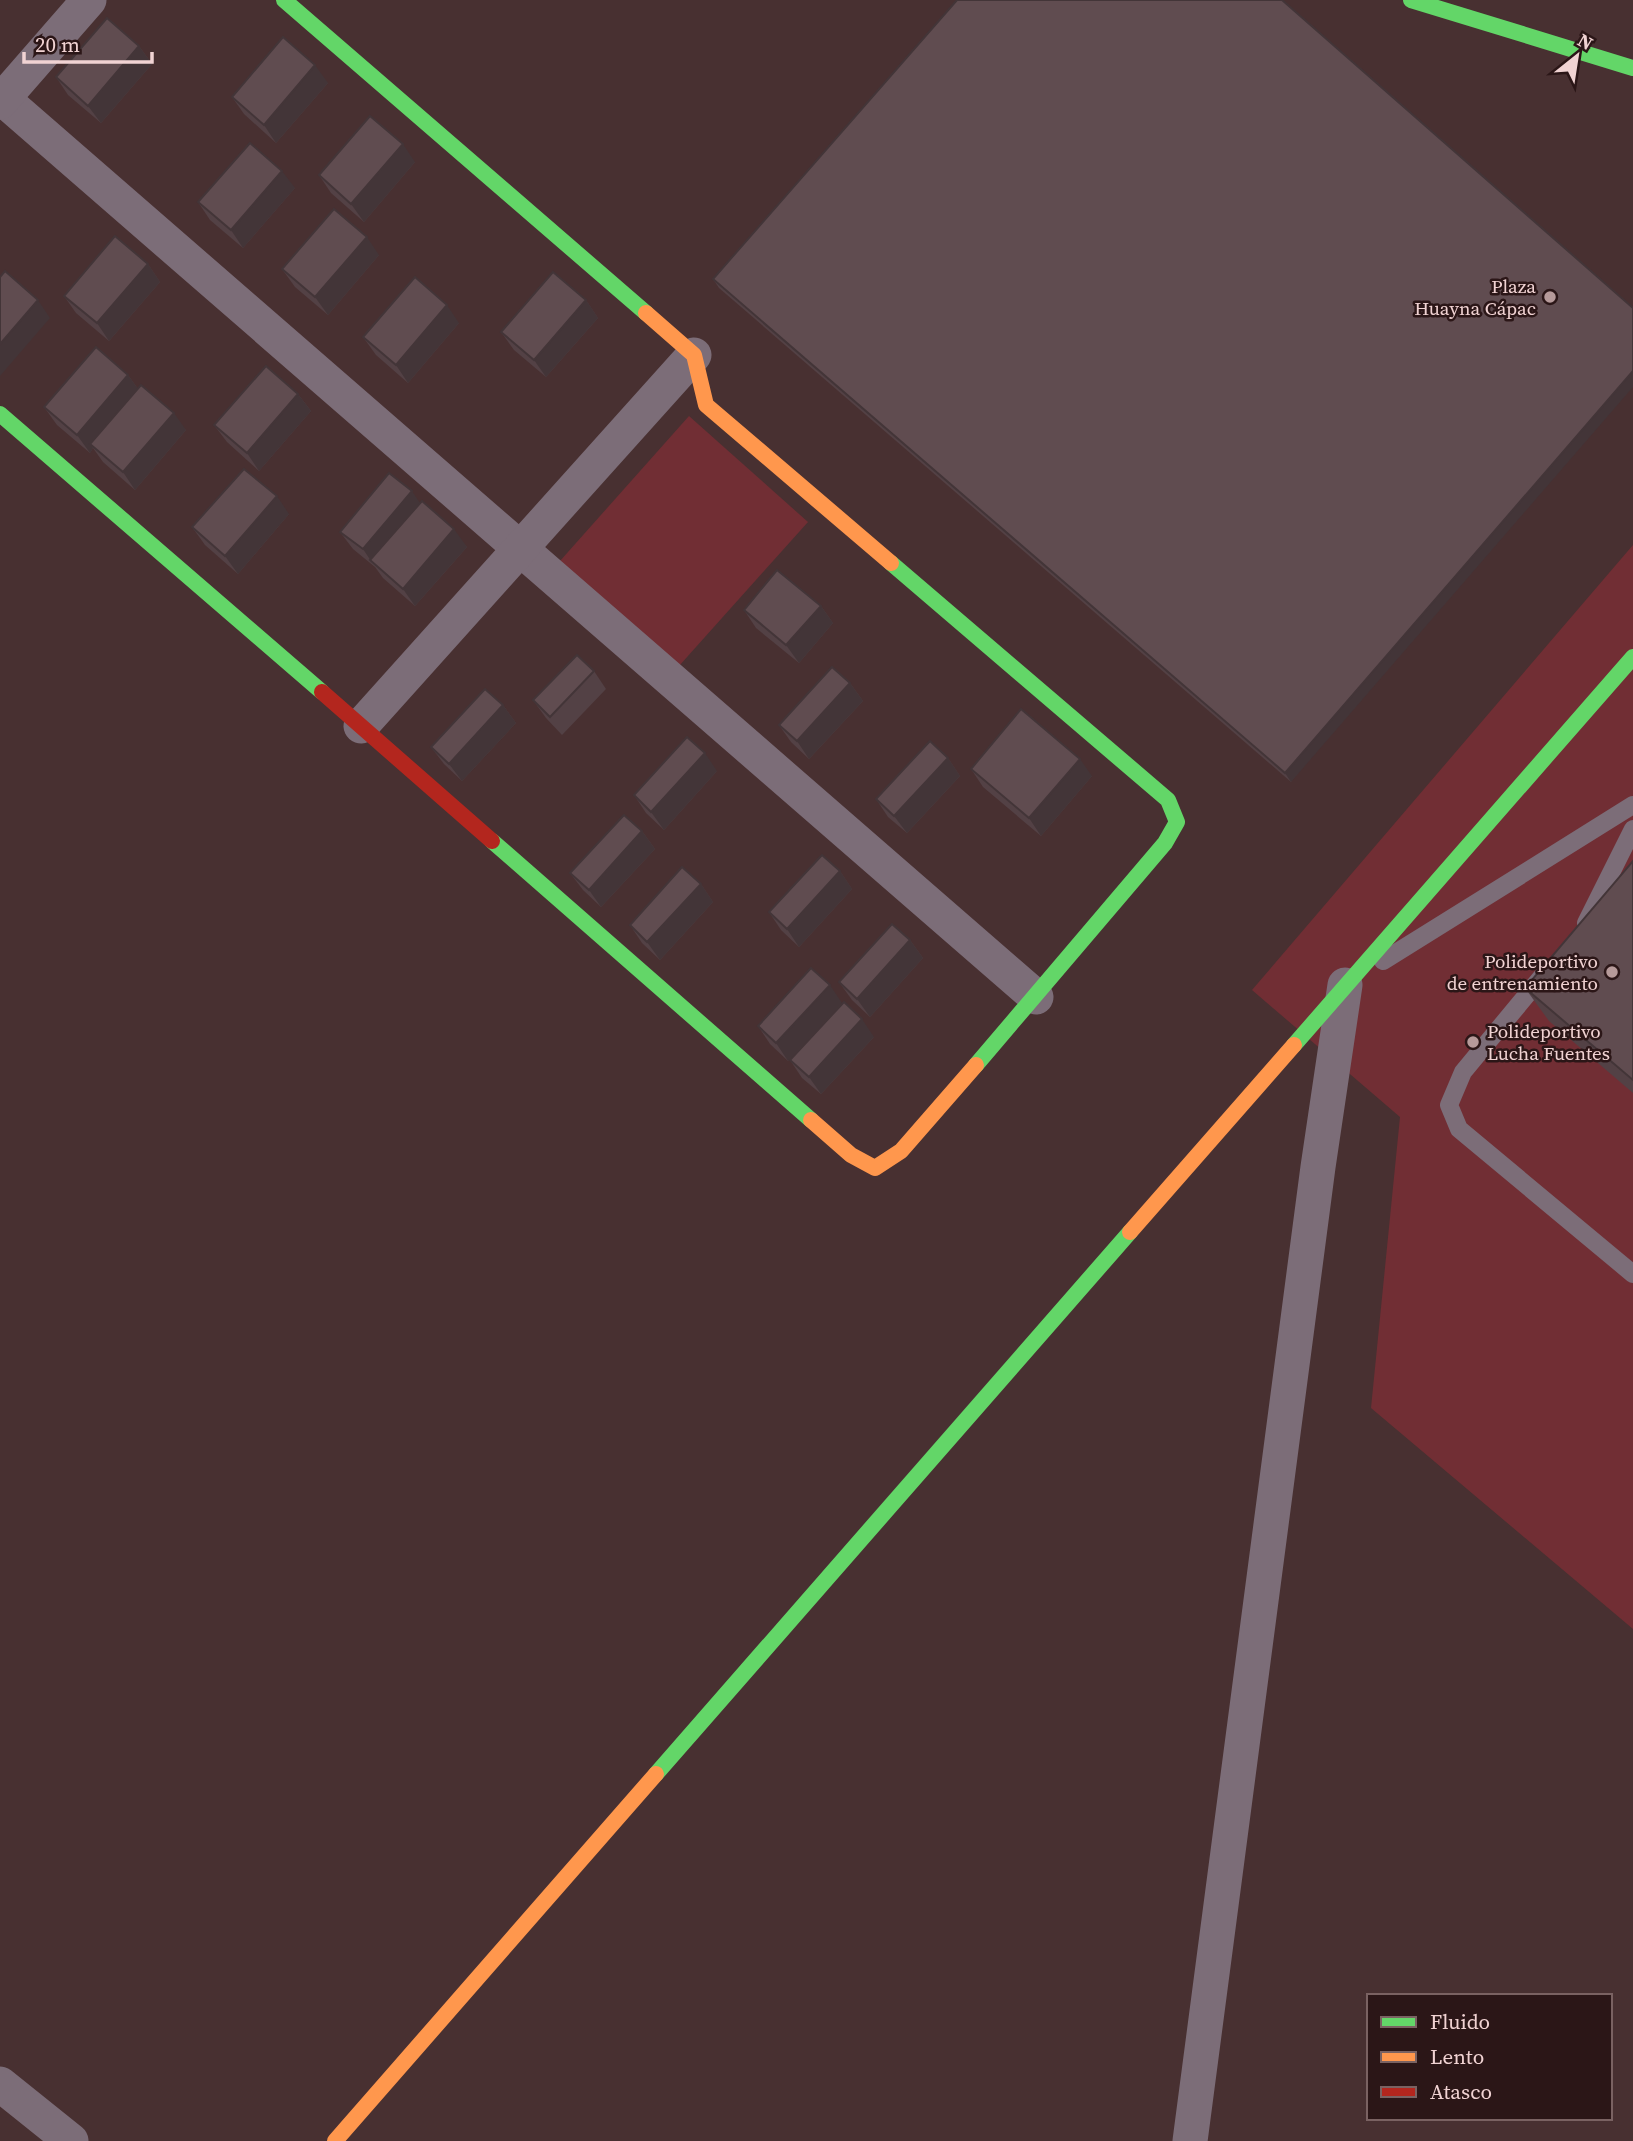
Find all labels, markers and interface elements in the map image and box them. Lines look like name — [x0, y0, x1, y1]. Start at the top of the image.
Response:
scale bar — [24, 21, 152, 65]
north arrow — [1542, 21, 1612, 91]
text: N — [1573, 27, 1598, 56]
text: 20 m — [35, 30, 80, 59]
place label: Plaza Huayna Cápac — [1414, 273, 1536, 321]
marker: Plaza Huayna Cápac — [1542, 289, 1558, 305]
place label: Polideportivo de entrenamiento — [1447, 948, 1598, 996]
marker: Polideportivo de entrenamiento — [1604, 964, 1620, 980]
place label: Polideportivo Lucha Fuentes — [1487, 1018, 1610, 1066]
marker: Polideportivo Lucha Fuentes — [1465, 1034, 1481, 1050]
legend — [1367, 1994, 1612, 2120]
text: Fluido — [1430, 2007, 1490, 2036]
text: Lento — [1430, 2042, 1484, 2071]
text: Atasco — [1430, 2077, 1492, 2106]

